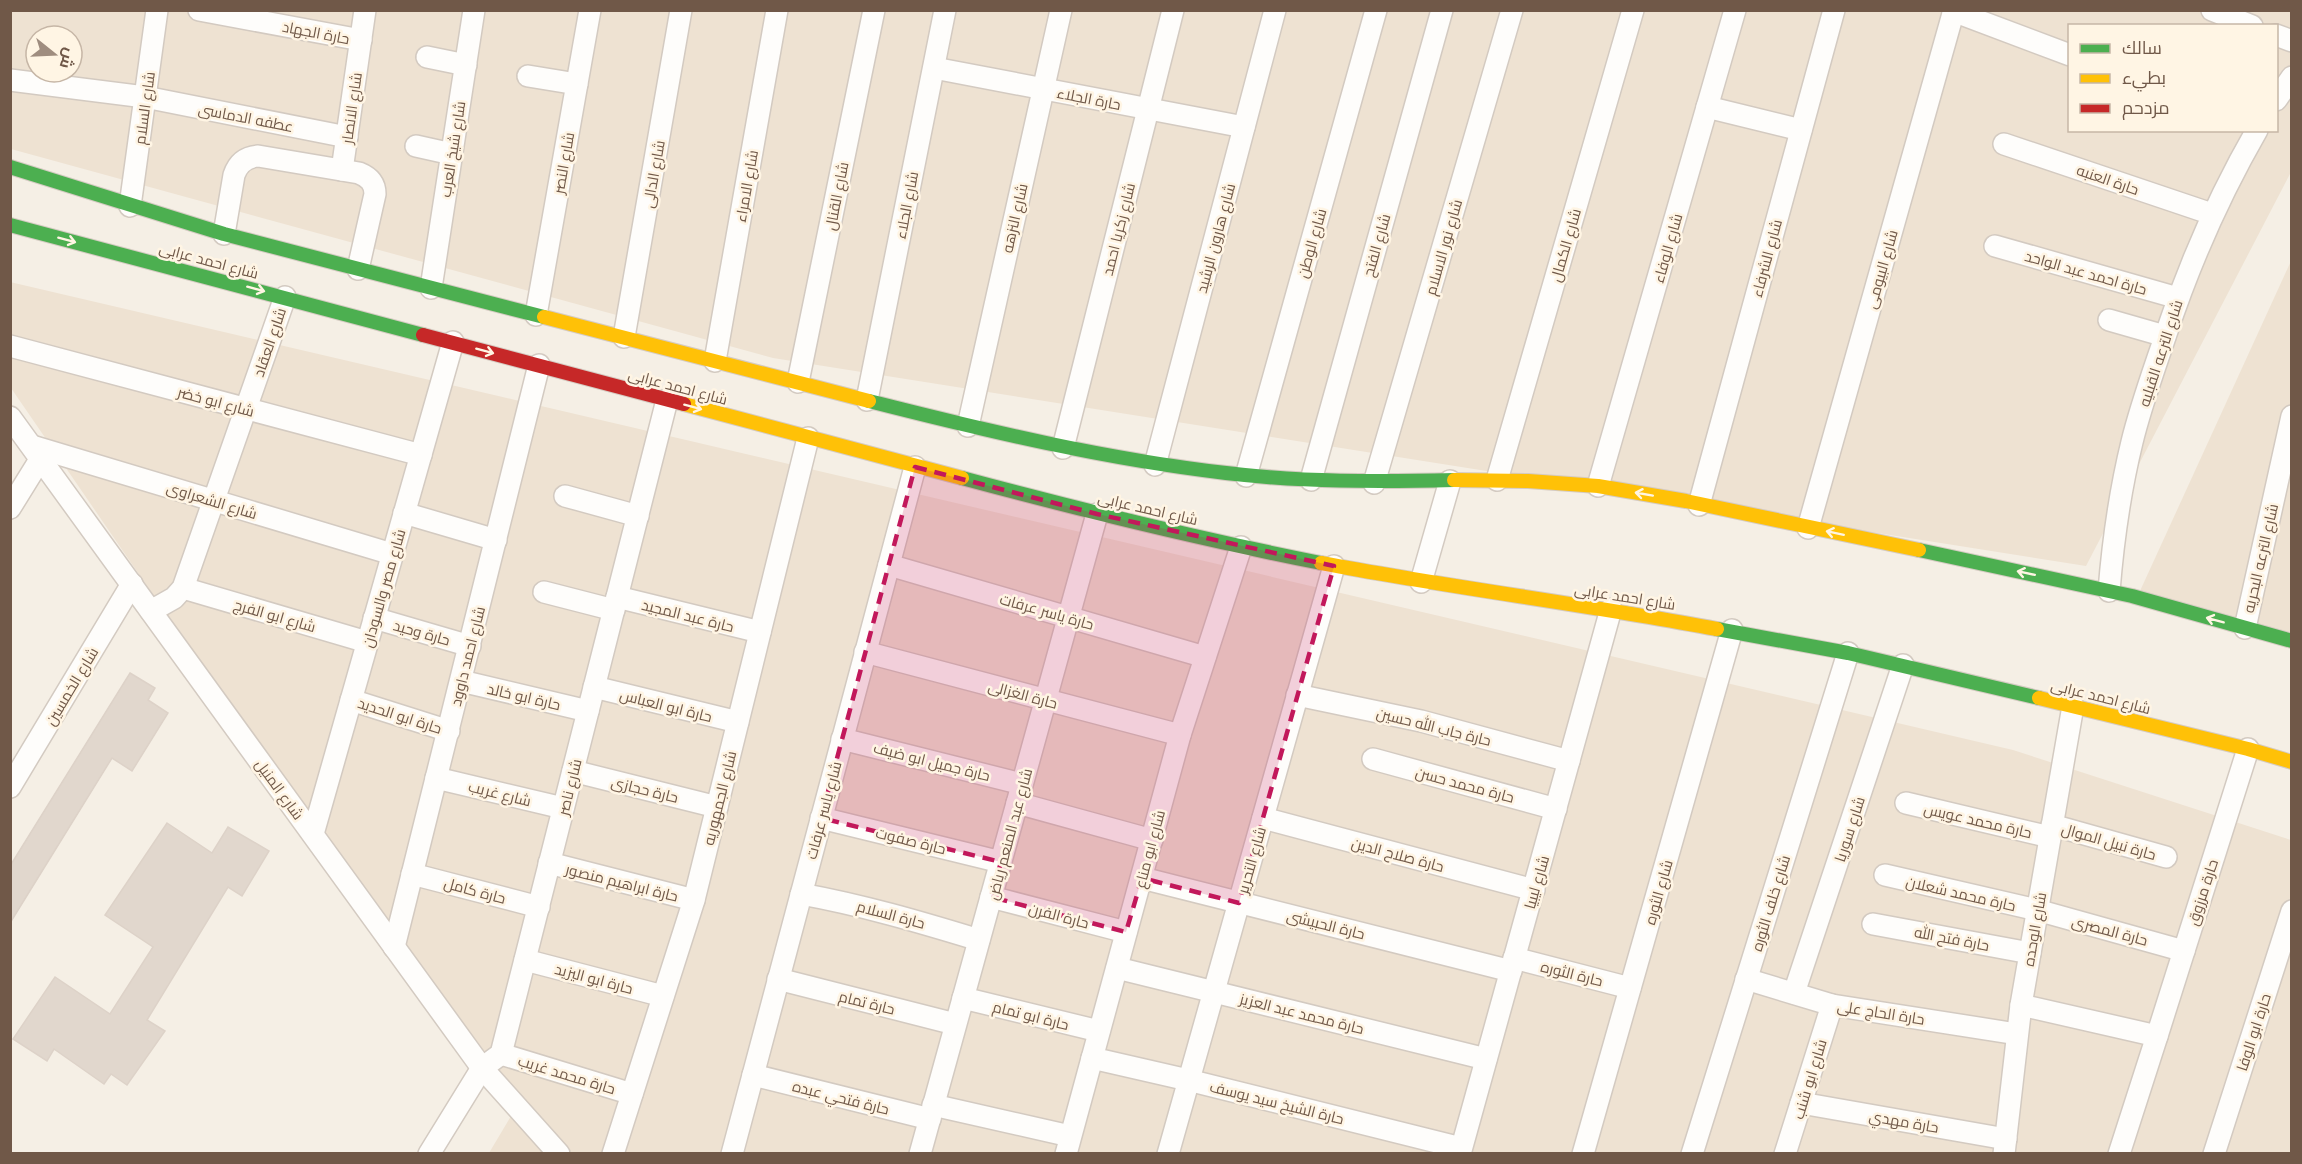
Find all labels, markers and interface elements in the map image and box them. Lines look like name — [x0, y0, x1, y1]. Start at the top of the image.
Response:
street label: حارة الجهاد — [280, 16, 351, 49]
north arrow — [24, 24, 84, 84]
legend — [2068, 24, 2278, 132]
text: سالك — [2122, 35, 2162, 59]
text: ش — [55, 45, 82, 72]
text: بطيء — [2122, 65, 2166, 92]
street label: شارع السلام — [129, 70, 161, 146]
street label: شارع الانصار — [336, 71, 368, 146]
street label: حارة الجلاء — [1055, 82, 1123, 114]
text: مزدحم — [2122, 95, 2170, 120]
street label: عطفه الدماسى — [196, 98, 295, 137]
street label: شارع شيخ العرب — [435, 99, 471, 199]
street label: شارع النصر — [548, 131, 580, 197]
street label: شارع الدالى — [637, 139, 671, 210]
street label: شارع الامراء — [730, 148, 764, 224]
street label: حارة العنبه — [2074, 159, 2142, 199]
street label: شارع القنال — [820, 160, 854, 232]
street label: شارع الجلاء — [890, 170, 924, 241]
street label: شارع النزهه — [996, 181, 1034, 255]
street label: شارع زكريا احمد — [1097, 181, 1141, 278]
street label: شارع هارون الرشيد — [1191, 181, 1241, 296]
street label: شارع نور الاسلام — [1420, 197, 1468, 298]
street label: شارع الوطن — [1292, 206, 1332, 281]
street label: شارع الكمال — [1545, 206, 1587, 285]
street label: شارع الفتح — [1357, 211, 1396, 279]
street label: شارع الوفاء — [1648, 211, 1688, 286]
street label: شارع الشرفاء — [1746, 217, 1788, 300]
street label: شارع البيومى — [1860, 227, 1904, 311]
one-way arrow — [57, 235, 76, 246]
street label: شارع احمد عرابى — [157, 237, 261, 285]
street label: حارة احمد عبد الواحد — [2023, 245, 2149, 299]
one-way arrow — [246, 284, 265, 296]
street label: شارع الترعه القبليه — [2133, 297, 2189, 410]
street label: شارع العقاد — [248, 305, 292, 380]
one-way arrow — [475, 345, 494, 357]
street label: شارع احمد عرابى — [626, 363, 730, 411]
street label: شارع ابو خضر — [174, 381, 257, 423]
one-way arrow — [683, 402, 702, 413]
street label: شارع الشعراوى — [164, 477, 260, 525]
street label: شارع احمد عرابى — [1096, 487, 1200, 531]
one-way arrow — [1634, 488, 1654, 499]
street label: شارع الترعه البحريه — [2238, 501, 2284, 615]
street label: شارع مصر والسودان — [357, 526, 411, 650]
one-way arrow — [1825, 527, 1845, 538]
one-way arrow — [2016, 567, 2036, 578]
street label: شارع احمد عرابى — [1573, 578, 1677, 616]
street label: حارة ياسر عرفات — [998, 588, 1096, 634]
street label: شارع ابو الفرج — [231, 594, 318, 638]
street label: حارة عبد المجيد — [640, 594, 736, 636]
street label: شارع احمد داوود — [445, 604, 491, 709]
street label: حارة وحيد — [391, 614, 453, 650]
one-way arrow — [2206, 614, 2225, 625]
street label: شارع الخمسين — [40, 643, 104, 730]
street label: شارع احمد عرابى — [2049, 674, 2153, 720]
street label: حارة الغزالى — [986, 675, 1060, 714]
street label: حارة ابو خالد — [485, 678, 563, 714]
street label: حارة ابو العباس — [617, 684, 714, 727]
street label: حارة ابو الحديد — [355, 692, 445, 738]
street label: حارة جاب الله حسين — [1374, 702, 1494, 751]
street label: حارة جميل ابو ضيف — [871, 737, 993, 786]
street label: شارع الجمهوريه — [698, 749, 742, 848]
street label: شارع المنيل — [250, 755, 309, 825]
street label: شارع ناصر — [552, 757, 588, 819]
street label: شارع ياسر عرفات — [800, 759, 848, 862]
street label: حارة محمد حسن — [1413, 761, 1517, 808]
street label: شارع عبد المنعم رياض — [982, 766, 1038, 903]
street label: حارة حجازى — [609, 771, 681, 808]
street label: شارع غريب — [466, 776, 533, 812]
street label: شارع سوريا — [1829, 794, 1871, 865]
street label: حارة محمد عويس — [1922, 798, 2034, 843]
street label: شارع ابو مناع — [1129, 808, 1171, 891]
street label: حارة نبيل الموال — [2059, 818, 2159, 865]
street label: حارة صفوت — [874, 822, 948, 858]
street label: شارع التحرير — [1232, 824, 1272, 897]
street label: حارة صلاح الدين — [1349, 832, 1446, 878]
street label: شارع خلف الثوره — [1746, 852, 1796, 954]
street label: شارع ليبيا — [1519, 853, 1555, 912]
street label: حارة مرزوق — [2182, 856, 2223, 928]
street label: شارع الثوره — [1639, 857, 1679, 927]
street label: حارة ابراهيم منصور — [562, 858, 680, 907]
street label: حارة محمد شعلان — [1904, 871, 2018, 916]
street label: حارة كامل — [442, 872, 508, 909]
street label: شارع الوحده — [2018, 890, 2052, 968]
street label: حارة السلام — [854, 895, 927, 934]
street label: حارة الفرن — [1026, 897, 1091, 934]
street label: حارة الحبيشى — [1284, 905, 1367, 944]
street label: حارة المصرى — [2070, 910, 2150, 951]
street label: حارة فتح الله — [1912, 921, 1991, 957]
street label: حارة الثوره — [1539, 956, 1605, 990]
street label: حارة ابو اليزيد — [553, 958, 635, 998]
street label: حارة تمام — [837, 985, 897, 1020]
street label: حارة محمد عبد العزيز — [1237, 988, 1366, 1038]
street label: حارة ابو الوفا — [2231, 991, 2275, 1073]
street label: حارة الحاج على — [1836, 995, 1926, 1031]
street label: حارة ابو تمام — [991, 996, 1071, 1035]
street label: شارع ابو شنب — [1787, 1037, 1833, 1122]
street label: حارة محمد غريب — [516, 1050, 618, 1098]
street label: حارة فتحي عبده — [790, 1075, 892, 1122]
street label: حارة الشيخ سيد يوسف — [1207, 1076, 1346, 1130]
street label: حارة مهدي — [1867, 1105, 1940, 1140]

